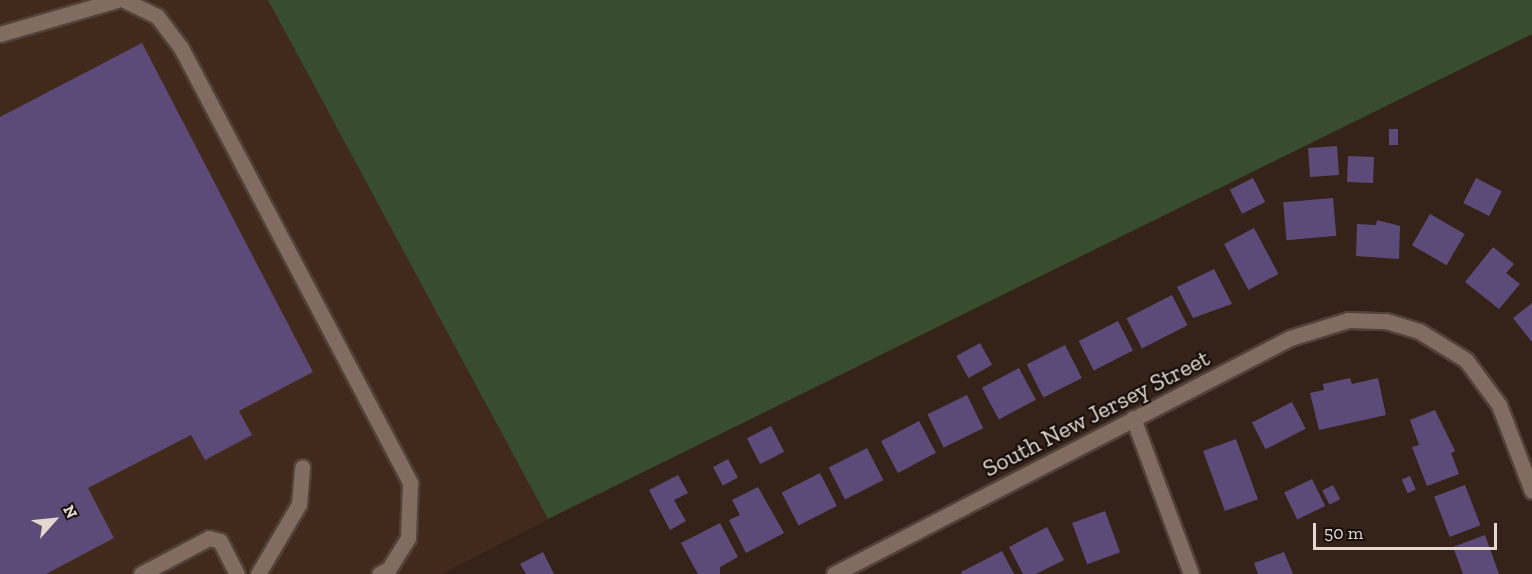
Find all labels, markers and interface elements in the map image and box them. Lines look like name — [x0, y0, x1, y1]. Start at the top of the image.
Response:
street label: South New Jersey Street — [977, 343, 1215, 483]
north arrow — [24, 490, 84, 550]
text: N — [59, 502, 82, 521]
scale bar — [1316, 511, 1500, 549]
text: 50 m — [1324, 522, 1363, 544]

